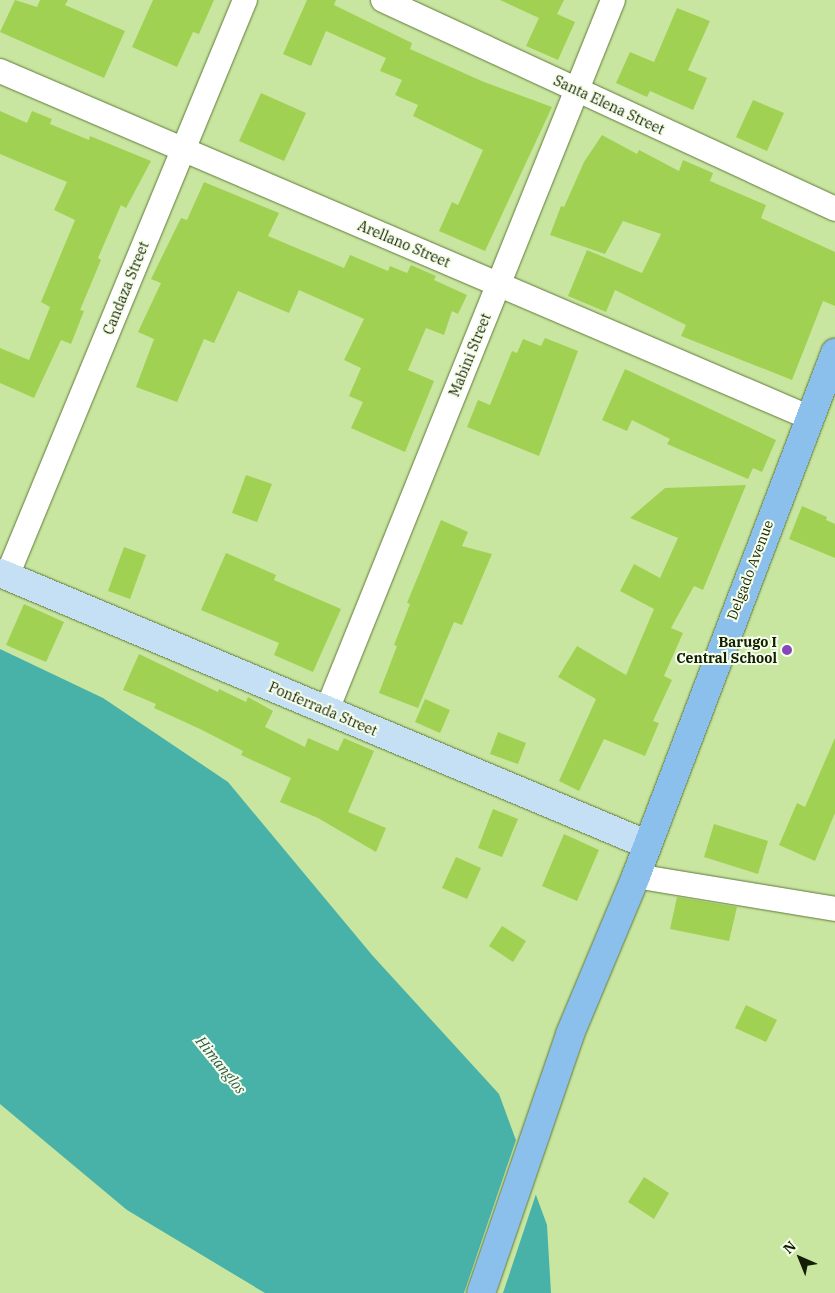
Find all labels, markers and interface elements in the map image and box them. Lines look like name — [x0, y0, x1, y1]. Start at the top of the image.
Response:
street label: Santa Elena Street — [551, 72, 667, 138]
street label: Arellano Street — [355, 217, 453, 271]
street label: Candaza Street — [100, 239, 152, 337]
street label: Mabini Street — [446, 311, 494, 399]
street label: Delgado Avenue — [723, 518, 777, 622]
place label: Barugo I Central School — [676, 634, 777, 666]
marker: Barugo I Central School — [781, 644, 793, 656]
street label: Ponferrada Street — [266, 679, 380, 739]
water label: Himanglos — [192, 1033, 250, 1097]
north arrow — [775, 1233, 825, 1283]
text: N — [779, 1237, 800, 1258]

